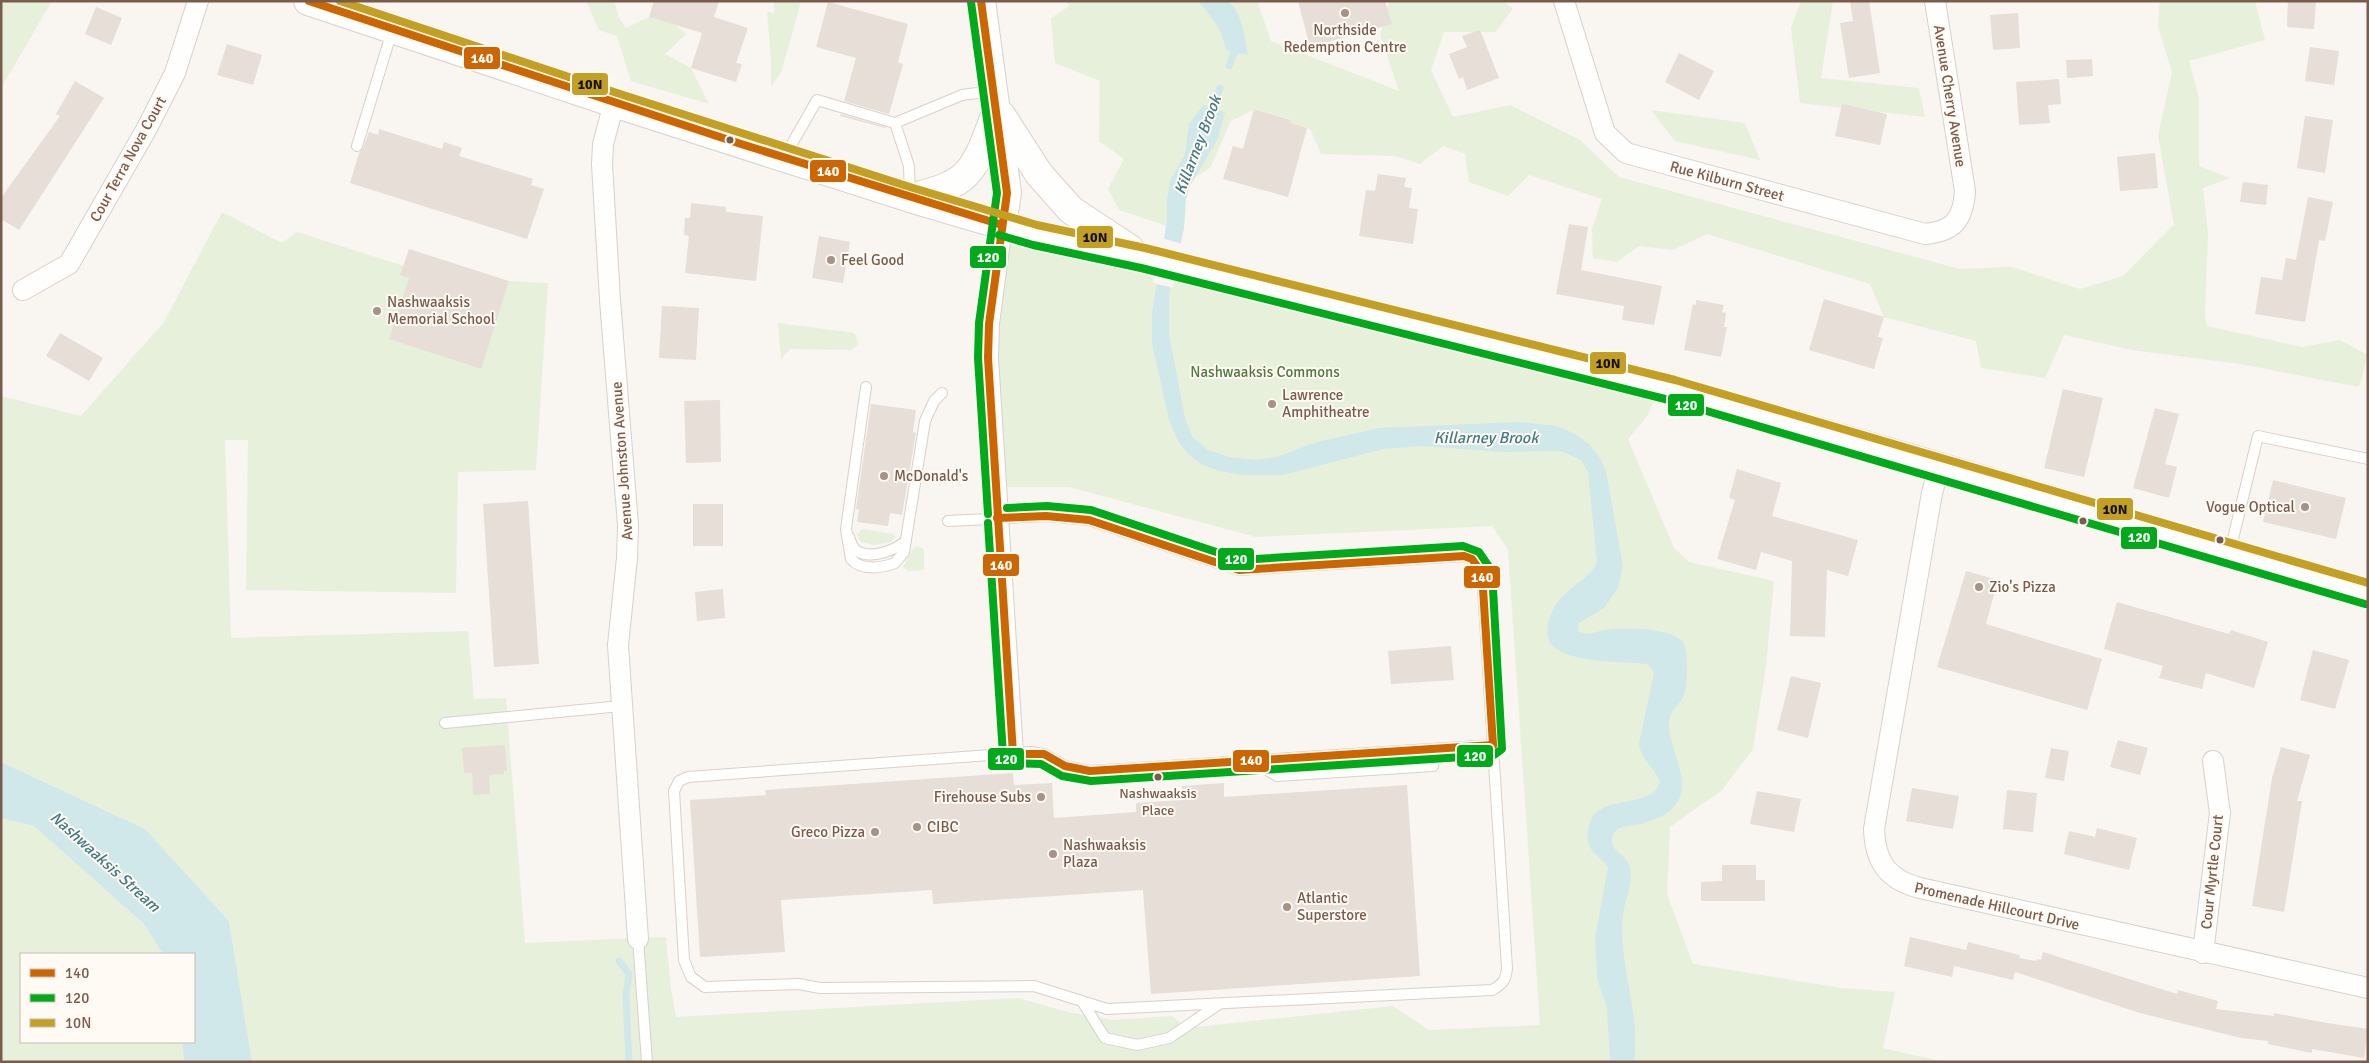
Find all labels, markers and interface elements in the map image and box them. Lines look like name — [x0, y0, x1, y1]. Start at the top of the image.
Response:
marker: Northside Redemption Centre — [1339, 7, 1351, 19]
place label: Northside Redemption Centre — [1283, 21, 1407, 56]
street label: Avenue Cherry Avenue — [1930, 24, 1970, 168]
line badge: 140 — [463, 46, 501, 70]
text: 140 — [471, 50, 494, 67]
line badge: 10N — [571, 72, 609, 96]
text: 10N — [578, 76, 602, 93]
water label: Killarney Brook — [1170, 91, 1227, 197]
street label: Cour Terra Nova Court — [86, 93, 170, 225]
unlabelled marker — [725, 135, 735, 145]
street label: Rue Kilburn Street — [1668, 157, 1786, 205]
line badge: 140 — [809, 159, 847, 183]
text: 140 — [817, 163, 840, 180]
line badge: 10N — [1076, 225, 1114, 249]
text: 10N — [1083, 229, 1107, 246]
line badge: 120 — [969, 245, 1007, 269]
text: 120 — [977, 249, 1000, 266]
place label: Feel Good — [841, 251, 904, 269]
marker: Feel Good — [825, 254, 837, 266]
place label: Nashwaaksis Memorial School — [387, 293, 495, 328]
marker: Nashwaaksis Memorial School — [371, 305, 383, 317]
line badge: 10N — [1589, 351, 1627, 375]
text: 10N — [1596, 355, 1620, 372]
park label: Nashwaaksis Commons — [1190, 363, 1340, 381]
street label: Avenue Johnston Avenue — [607, 381, 637, 541]
place label: Lawrence Amphitheatre — [1282, 386, 1370, 421]
line badge: 120 — [1667, 393, 1705, 417]
text: 120 — [1675, 397, 1698, 414]
marker: Lawrence Amphitheatre — [1266, 398, 1278, 410]
water label: Killarney Brook — [1434, 428, 1540, 448]
place label: McDonald's — [894, 467, 969, 485]
marker: McDonald's — [878, 470, 890, 482]
line badge: 10N — [2096, 497, 2134, 521]
place label: Vogue Optical — [2206, 498, 2295, 516]
text: 10N — [2103, 501, 2127, 518]
marker: Vogue Optical — [2299, 501, 2311, 513]
unlabelled marker — [2078, 516, 2088, 526]
line badge: 120 — [2120, 526, 2158, 550]
text: 120 — [2128, 529, 2151, 546]
unlabelled marker — [2215, 535, 2225, 545]
line badge: 120 — [1217, 547, 1255, 571]
text: 120 — [1225, 551, 1248, 568]
line badge: 140 — [982, 553, 1020, 577]
text: 140 — [990, 557, 1013, 574]
line badge: 140 — [1463, 565, 1501, 589]
text: 140 — [1471, 569, 1494, 586]
place label: Zio's Pizza — [1989, 578, 2056, 596]
marker: Zio's Pizza — [1973, 581, 1985, 593]
line badge: 120 — [1456, 744, 1494, 768]
line badge: 120 — [987, 747, 1025, 771]
text: 120 — [1464, 748, 1487, 765]
line badge: 140 — [1232, 749, 1270, 773]
text: 120 — [995, 751, 1018, 768]
text: 140 — [1240, 752, 1263, 769]
marker: Nashwaaksis Place — [1153, 772, 1163, 782]
place label: Nashwaaksis Place — [1119, 785, 1197, 819]
place label: Firehouse Subs — [934, 788, 1031, 806]
marker: Firehouse Subs — [1035, 791, 1047, 803]
water label: Nashwaaksis Stream — [46, 807, 165, 917]
street label: Cour Myrtle Court — [2197, 814, 2227, 930]
place label: CIBC — [927, 818, 959, 836]
marker: CIBC — [911, 821, 923, 833]
place label: Greco Pizza — [791, 823, 865, 841]
marker: Greco Pizza — [869, 826, 881, 838]
place label: Nashwaaksis Plaza — [1063, 836, 1146, 871]
marker: Nashwaaksis Plaza — [1047, 848, 1059, 860]
street label: Promenade Hillcourt Drive — [1913, 878, 2081, 934]
place label: Atlantic Superstore — [1297, 889, 1367, 924]
marker: Atlantic Superstore — [1281, 901, 1293, 913]
legend — [20, 953, 195, 1043]
text: 140 — [65, 964, 89, 982]
text: 120 — [65, 989, 89, 1007]
text: 10N — [65, 1014, 91, 1032]

